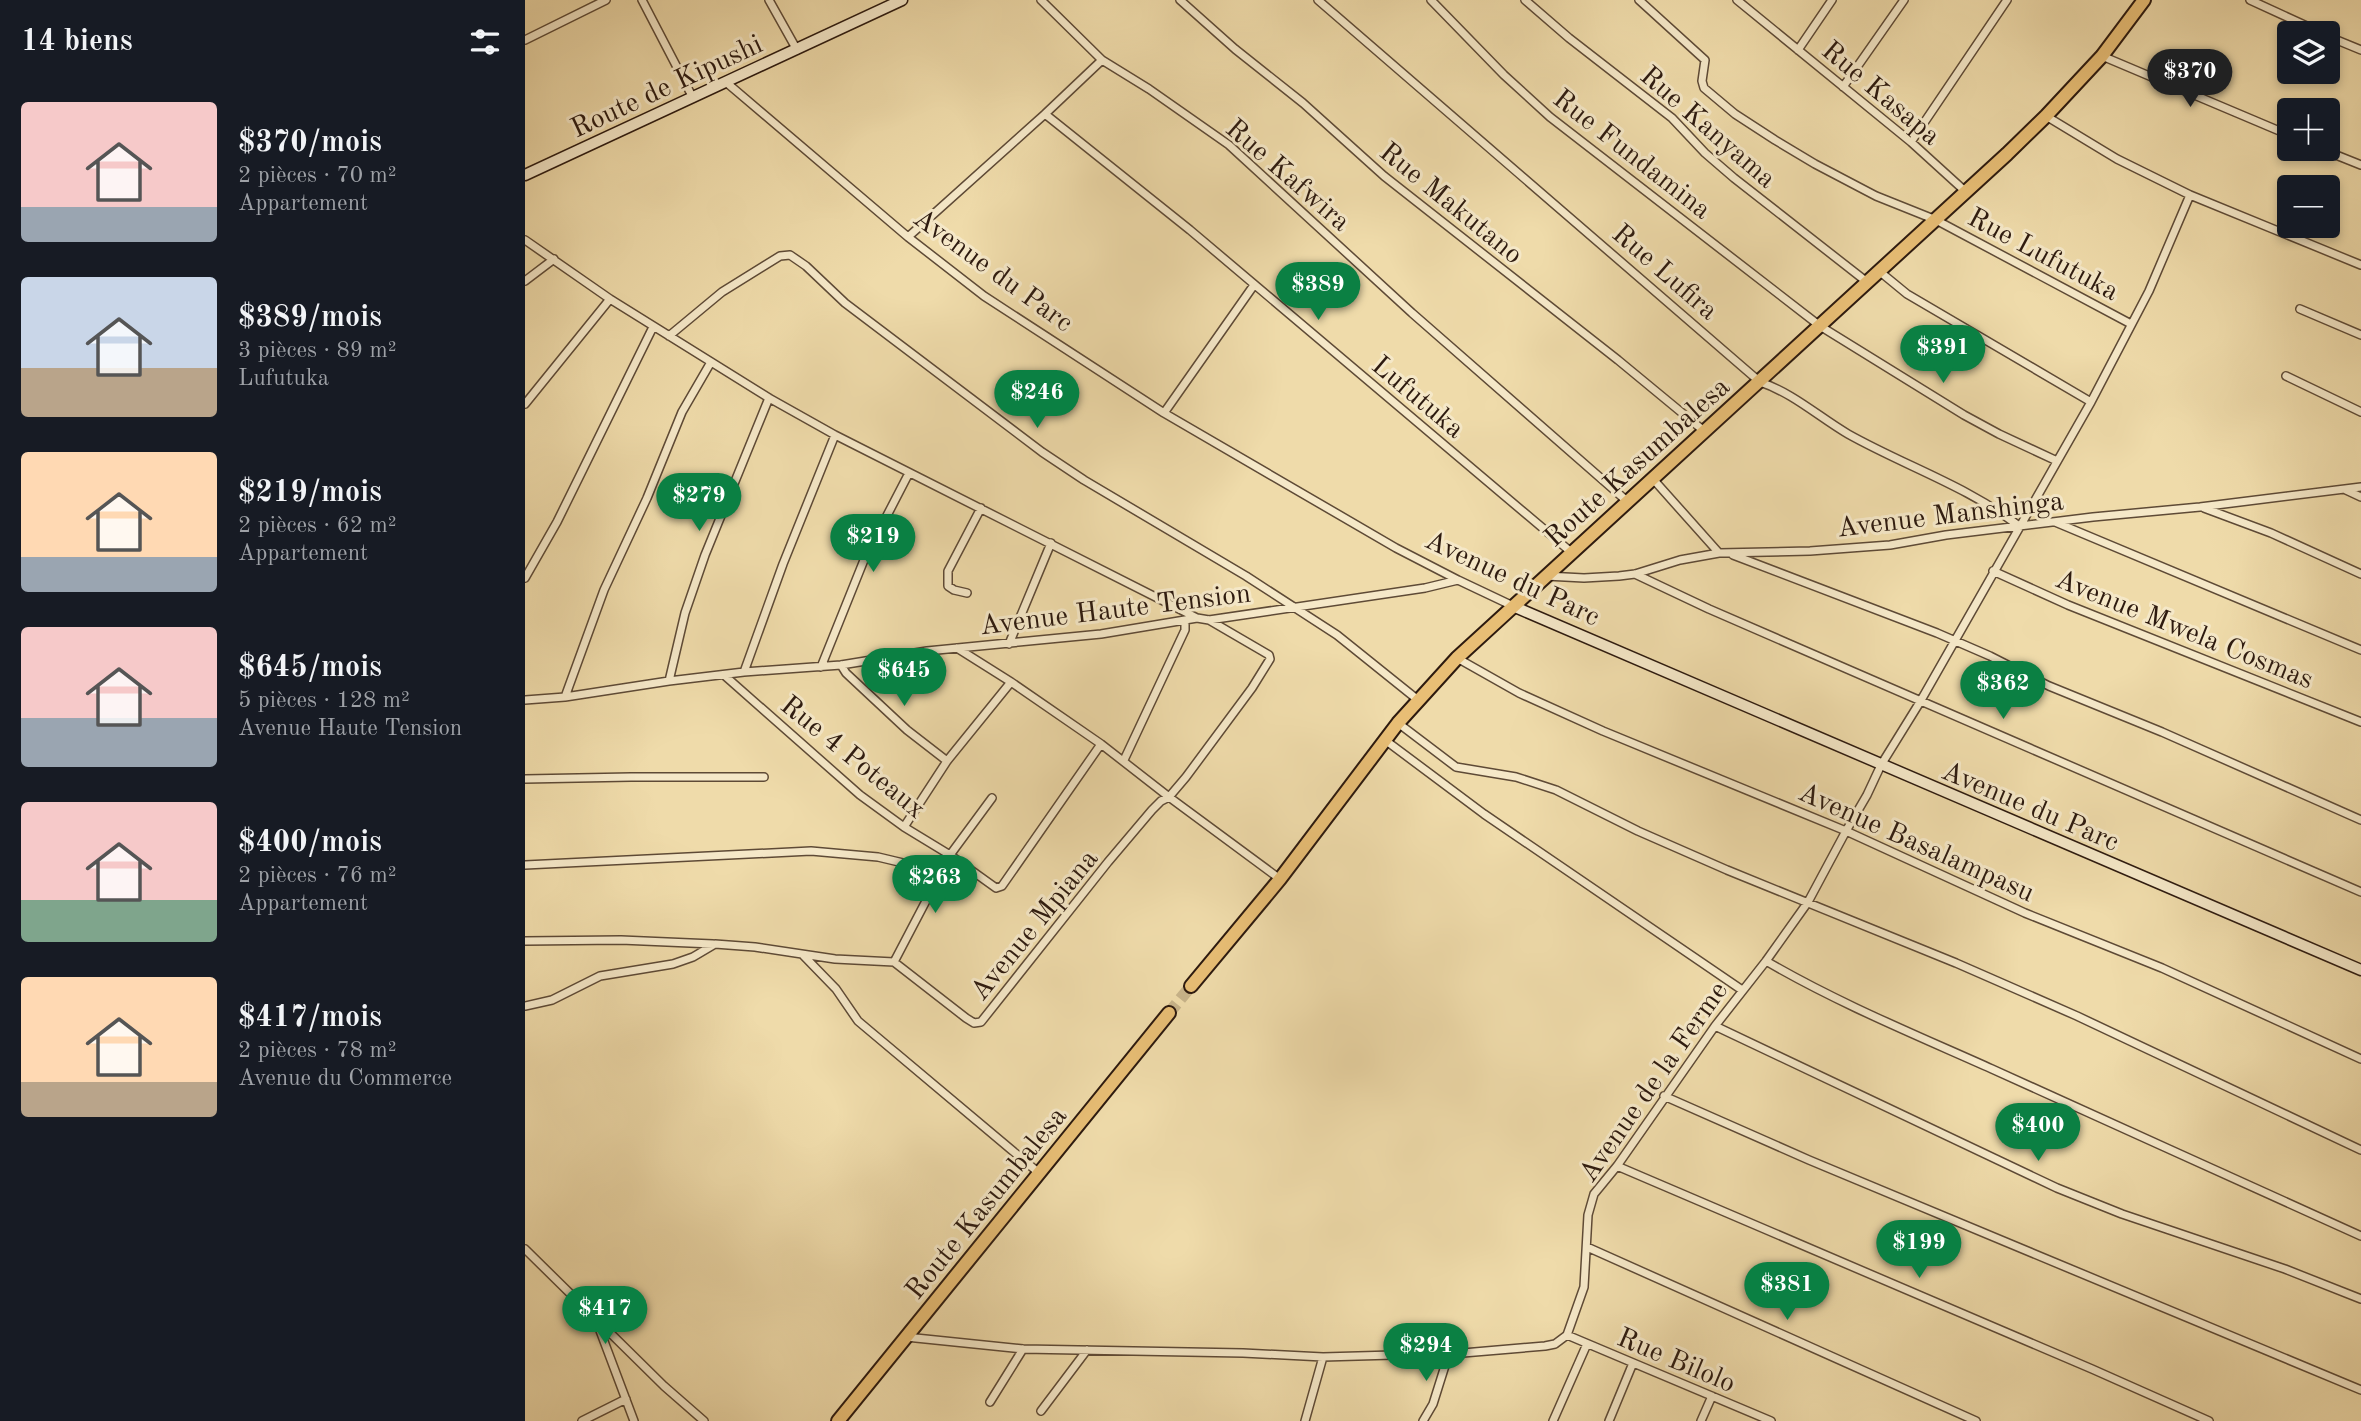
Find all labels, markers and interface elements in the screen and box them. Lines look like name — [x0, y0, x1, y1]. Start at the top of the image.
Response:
map controls — [2277, 21, 2340, 238]
button: layers — [2277, 21, 2340, 84]
icon: filters — [466, 23, 504, 61]
text: 14 biens — [21, 27, 133, 57]
street label: Route de Kipushi — [567, 31, 767, 144]
street label: Rue Kasapa — [1816, 37, 1945, 152]
pin: $370 — [2149, 50, 2231, 109]
text: $370 — [2163, 60, 2217, 83]
street label: Rue Kanyama — [1634, 62, 1780, 195]
street label: Rue Fundamina — [1547, 85, 1716, 226]
button: + — [2277, 98, 2340, 161]
street label: Rue Kafwira — [1220, 115, 1355, 238]
text: $370/mois — [238, 128, 382, 158]
icon: home — [77, 130, 161, 214]
street label: Rue Makutano — [1373, 138, 1527, 270]
text: 2 pièces · 70 m² — [238, 164, 397, 187]
button: − — [2277, 175, 2340, 238]
text: Appartement — [238, 192, 368, 215]
street label: Avenue du Parc — [907, 204, 1077, 338]
street label: Rue Lufutuka — [1962, 204, 2123, 307]
street label: Rue Lufira — [1606, 220, 1722, 326]
pin: $389 — [1277, 262, 1359, 322]
text: $389 — [1291, 273, 1345, 296]
text: $389/mois — [238, 303, 382, 333]
icon: home — [77, 305, 161, 389]
pin: $391 — [1902, 326, 1984, 385]
text: $391 — [1916, 336, 1970, 359]
text: 3 pièces · 89 m² — [238, 339, 397, 362]
street label: Lufutuka — [1366, 352, 1469, 445]
text: Lufutuka — [238, 367, 329, 390]
pin: $246 — [996, 370, 1078, 430]
street label: Route Kasumbalesa — [1540, 373, 1736, 553]
text: $246 — [1010, 381, 1064, 404]
pin: $279 — [658, 474, 740, 533]
text: $219/mois — [238, 478, 382, 508]
icon: home — [77, 480, 161, 564]
text: $279 — [672, 484, 726, 507]
street label: Avenue Manshinga — [1835, 488, 2065, 544]
text: 2 pièces · 62 m² — [238, 514, 397, 537]
pin: $219 — [832, 514, 914, 574]
text: $219 — [846, 525, 900, 548]
street label: Avenue du Parc — [1420, 527, 1604, 632]
text: Appartement — [238, 542, 368, 565]
street label: Avenue Mwela Cosmas — [2051, 566, 2317, 695]
street label: Avenue Haute Tension — [978, 580, 1253, 642]
pin: $645 — [863, 648, 945, 708]
text: $645/mois — [238, 653, 382, 683]
icon: home — [77, 655, 161, 739]
text: $645 — [877, 659, 931, 682]
pin: $362 — [1962, 662, 2044, 721]
text: $362 — [1976, 672, 2030, 695]
text: 5 pièces · 128 m² — [238, 689, 410, 712]
street label: Rue 4 Poteaux — [774, 692, 930, 825]
text: Avenue Haute Tension — [238, 717, 462, 740]
street label: Avenue du Parc — [1937, 758, 2123, 858]
street label: Avenue Basalampasu — [1794, 779, 2038, 908]
text: $400/mois — [238, 828, 382, 858]
icon: home — [77, 830, 161, 914]
street label: Avenue Mpiana — [966, 845, 1105, 1007]
pin: $263 — [894, 856, 976, 915]
text: 2 pièces · 76 m² — [238, 864, 397, 887]
text: $263 — [908, 866, 962, 889]
text: Appartement — [238, 892, 368, 915]
street label: Avenue de la Ferme — [1575, 977, 1734, 1188]
text: $417/mois — [238, 1003, 382, 1033]
icon: home — [77, 1005, 161, 1089]
text: 2 pièces · 78 m² — [238, 1039, 397, 1062]
text: Avenue du Commerce — [238, 1067, 452, 1090]
street label: Route Kasumbalesa — [901, 1102, 1073, 1305]
pin: $400 — [1997, 1104, 2079, 1163]
text: $400 — [2011, 1114, 2065, 1137]
pin: $199 — [1878, 1220, 1960, 1280]
text: $199 — [1892, 1231, 1946, 1254]
pin: $381 — [1746, 1262, 1828, 1322]
text: $381 — [1760, 1273, 1814, 1296]
pin: $417 — [564, 1286, 646, 1346]
text: $417 — [578, 1297, 632, 1320]
pin: $294 — [1385, 1324, 1467, 1383]
street label: Rue Bilolo — [1613, 1324, 1739, 1399]
text: $294 — [1399, 1334, 1453, 1357]

